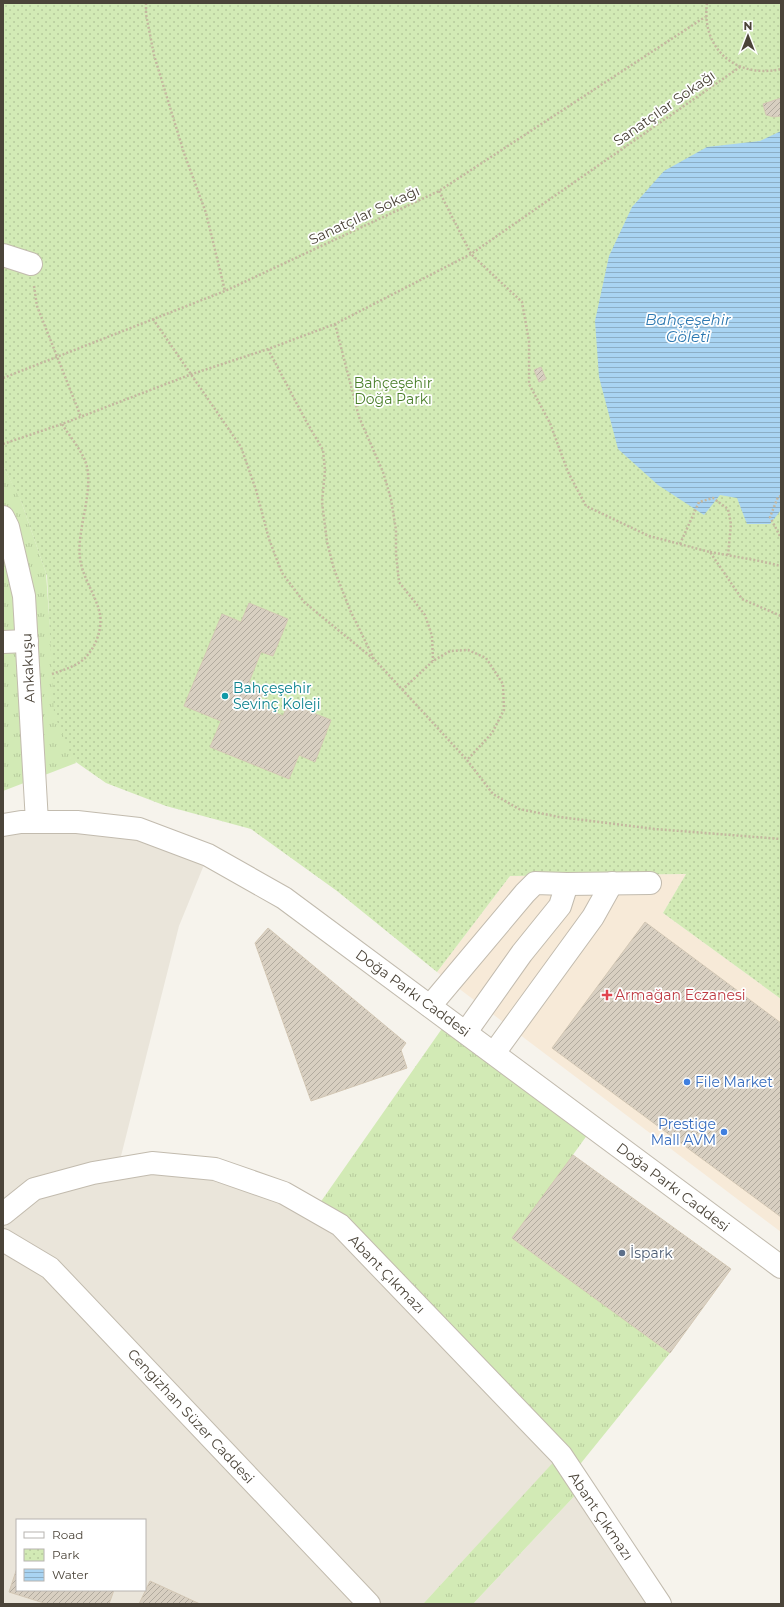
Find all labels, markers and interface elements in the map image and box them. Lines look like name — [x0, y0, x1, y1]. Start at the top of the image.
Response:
north arrow — [728, 16, 768, 56]
text: N — [744, 19, 752, 33]
street label: Sanatçılar Sokağı — [610, 66, 718, 150]
street label: Sanatçılar Sokağı — [306, 181, 422, 249]
water label: Bahçeşehir Göleti — [645, 310, 732, 346]
park label: Bahçeşehir Doğa Parkı — [354, 374, 433, 408]
street label: Ankakuşu — [17, 633, 39, 703]
place label: Bahçeşehir Sevinç Koleji — [233, 679, 320, 713]
marker: Bahçeşehir Sevinç Koleji — [220, 691, 230, 701]
street label: Doğa Parkı Caddesi — [352, 945, 474, 1041]
place label: Armağan Eczanesi — [615, 986, 746, 1004]
marker: Armağan Eczanesi — [602, 990, 612, 1000]
place label: File Market — [695, 1073, 773, 1091]
marker: File Market — [682, 1077, 692, 1087]
place label: Prestige Mall AVM — [651, 1115, 716, 1149]
marker: Prestige Mall AVM — [719, 1127, 729, 1137]
street label: Doğa Parkı Caddesi — [613, 1139, 733, 1235]
street label: Abant Çıkmazı — [345, 1231, 429, 1317]
place label: İspark — [630, 1244, 673, 1262]
marker: İspark — [617, 1248, 627, 1258]
street label: Cengizhan Süzer Caddesi — [124, 1345, 258, 1487]
street label: Abant Çıkmazı — [565, 1468, 637, 1564]
legend — [16, 1519, 146, 1591]
text: Road — [52, 1527, 83, 1542]
text: Park — [52, 1547, 80, 1562]
text: Water — [52, 1567, 89, 1582]

